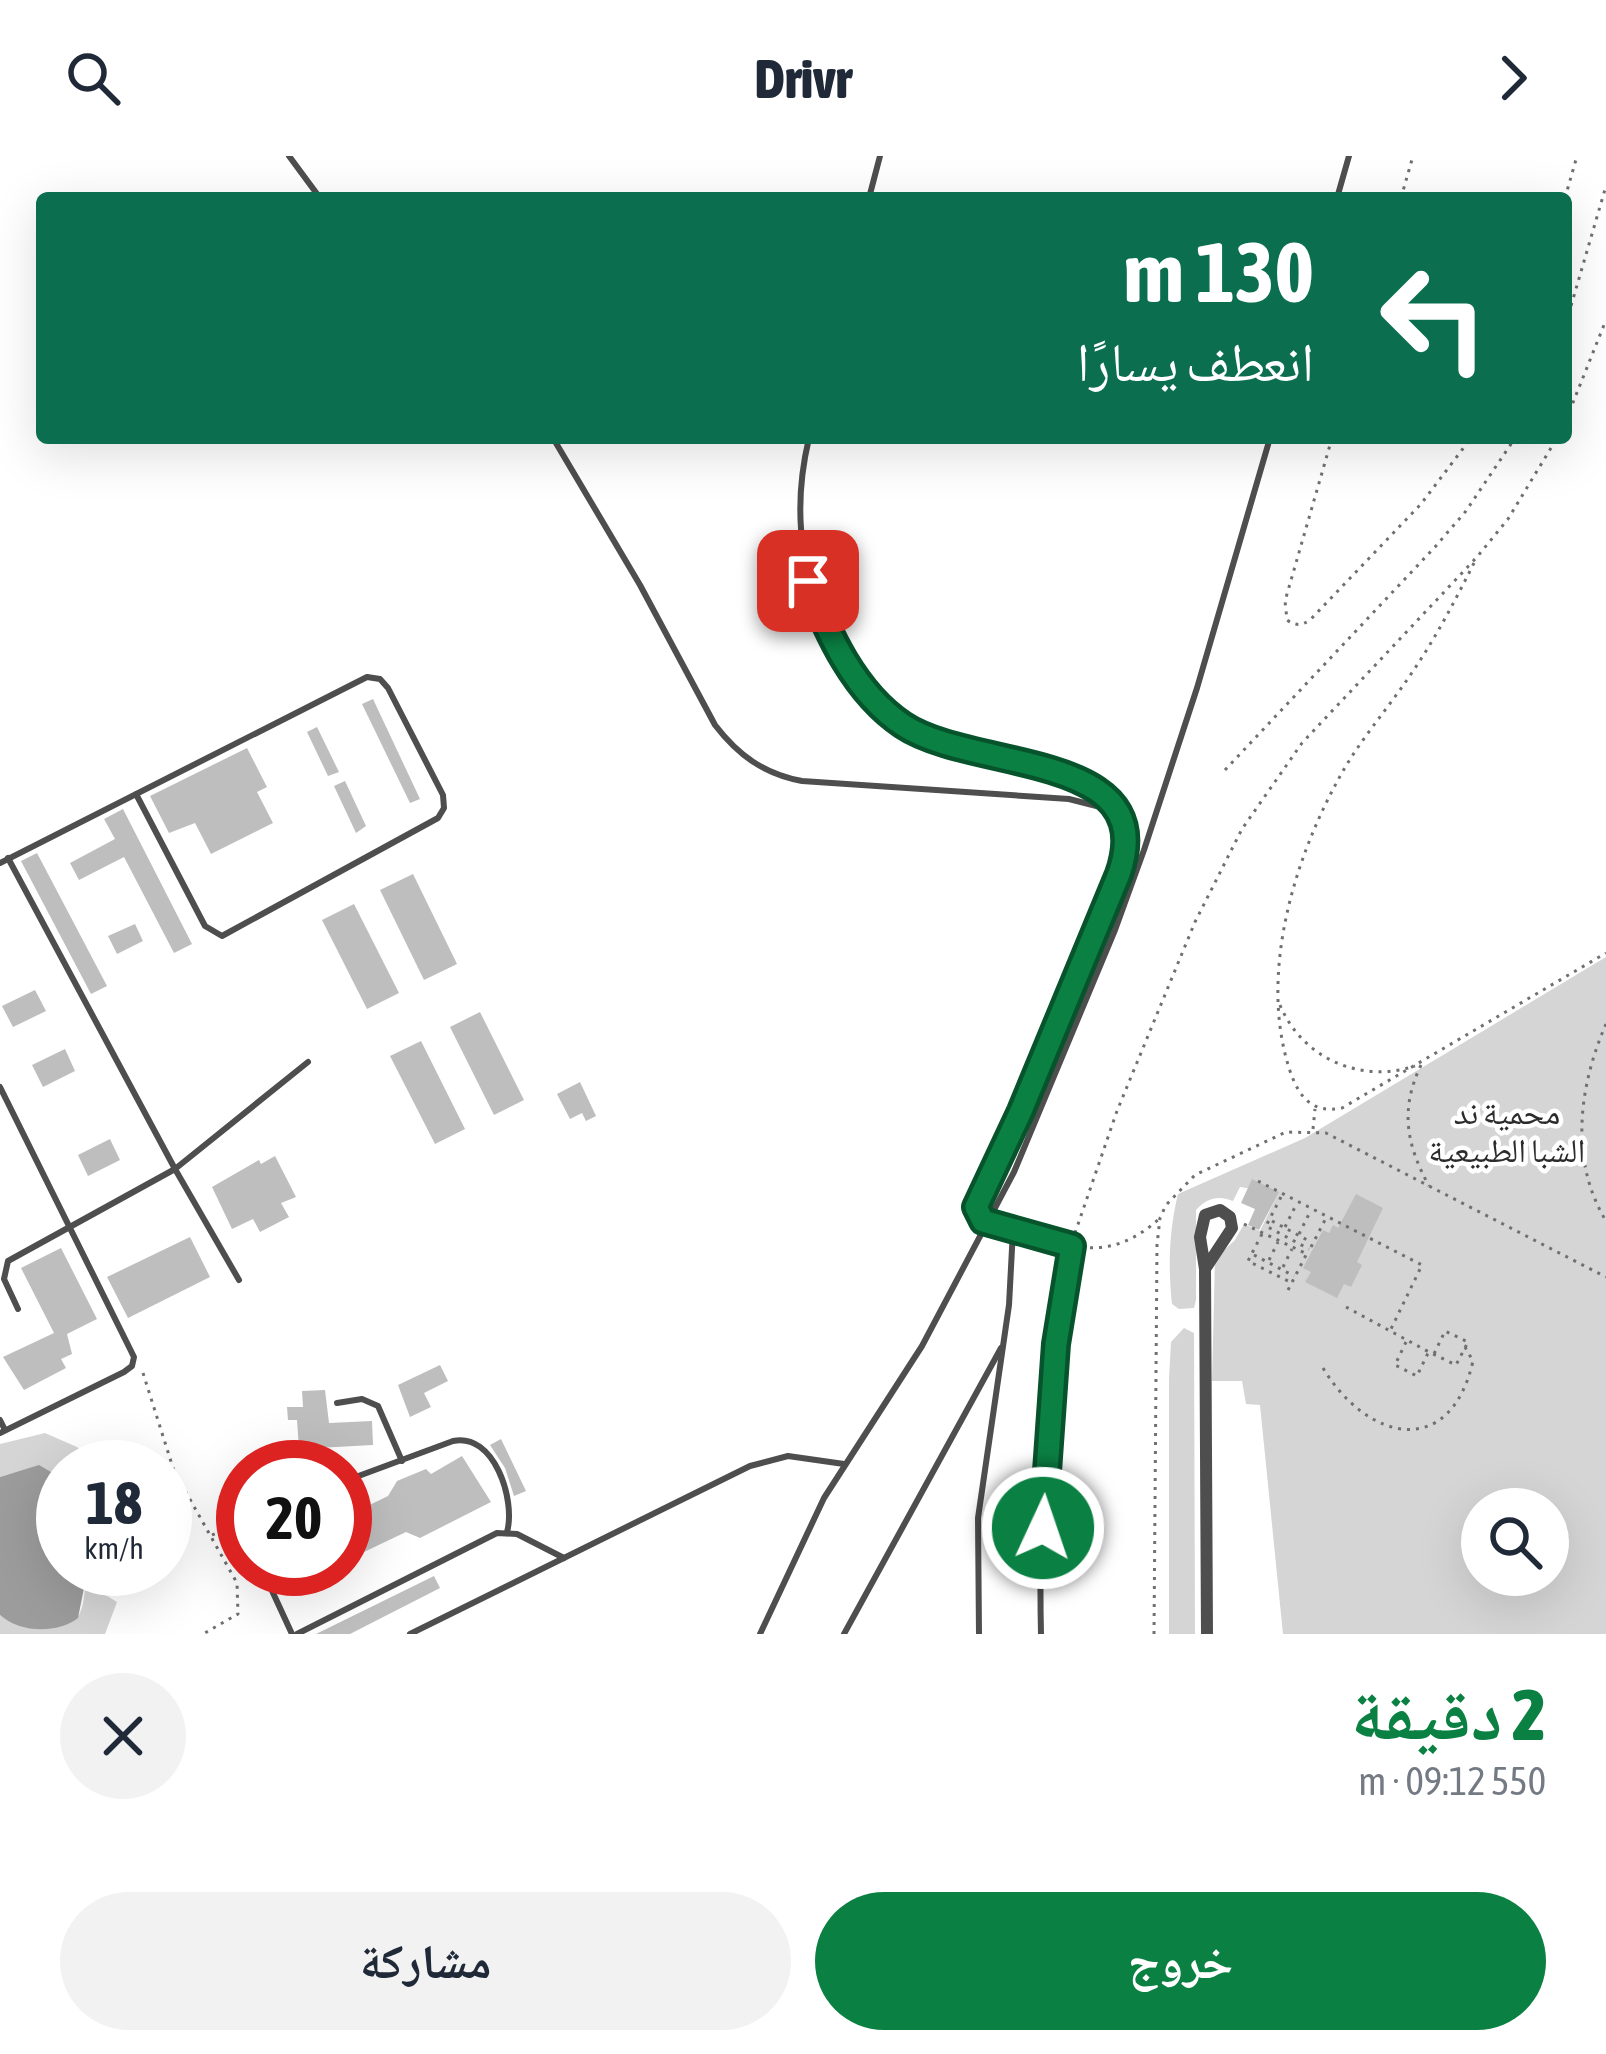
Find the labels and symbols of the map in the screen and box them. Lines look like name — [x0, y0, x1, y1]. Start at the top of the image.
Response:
pin — [757, 530, 859, 632]
park label: محمية ند الشبا الطبيعية — [1429, 1093, 1585, 1169]
speed limit sign: 20 — [216, 1440, 372, 1596]
position arrow — [980, 1465, 1106, 1591]

